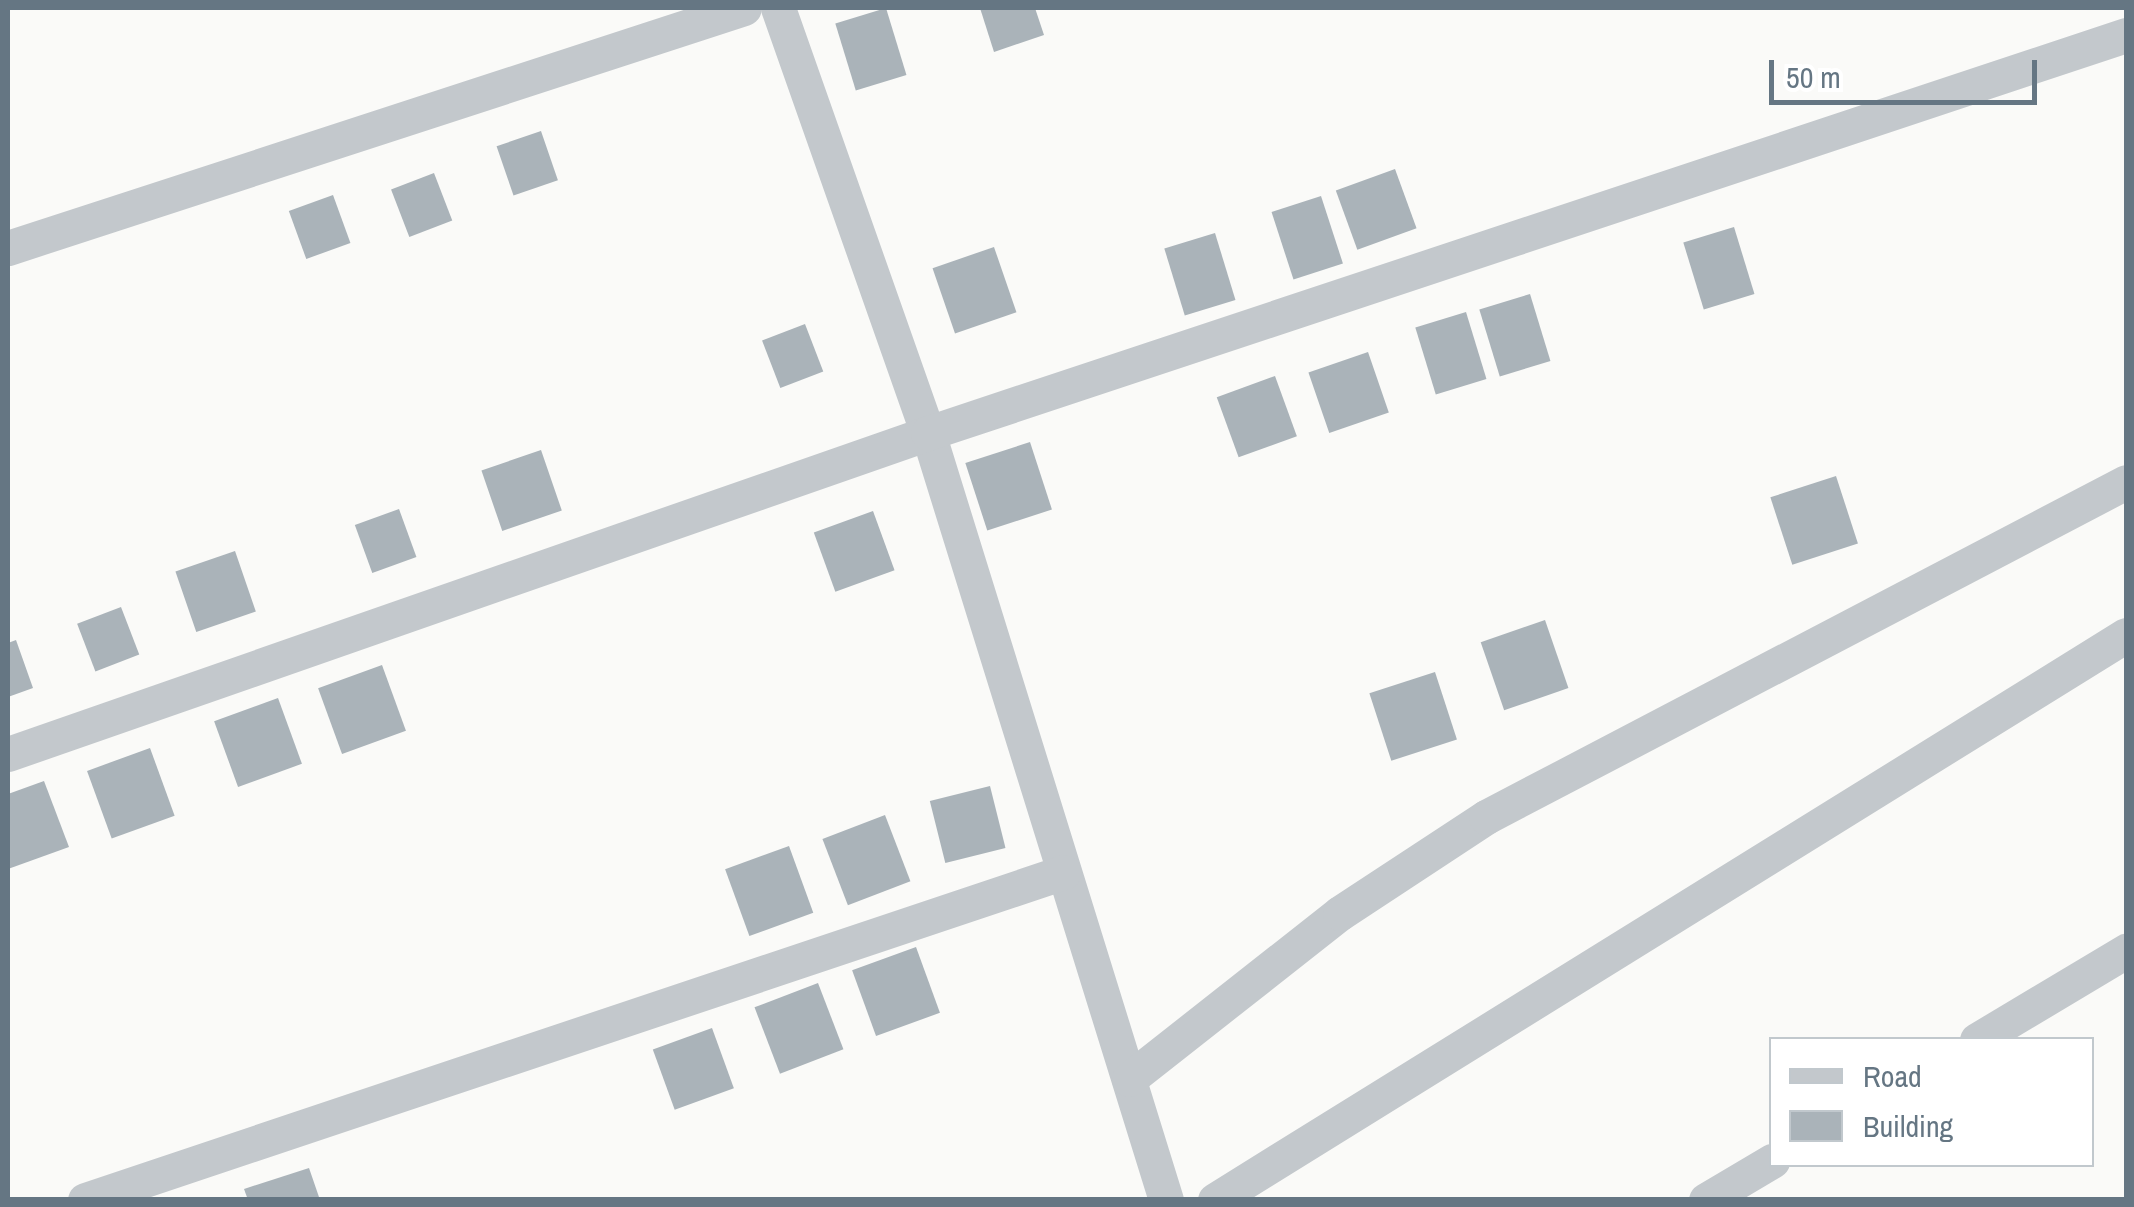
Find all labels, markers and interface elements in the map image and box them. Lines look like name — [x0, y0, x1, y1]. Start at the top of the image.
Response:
scale bar — [1774, 40, 2042, 102]
text: 50 m — [1786, 57, 1841, 97]
legend — [1769, 1037, 2094, 1167]
text: Road — [1863, 1056, 1922, 1096]
text: Building — [1863, 1106, 1953, 1146]

